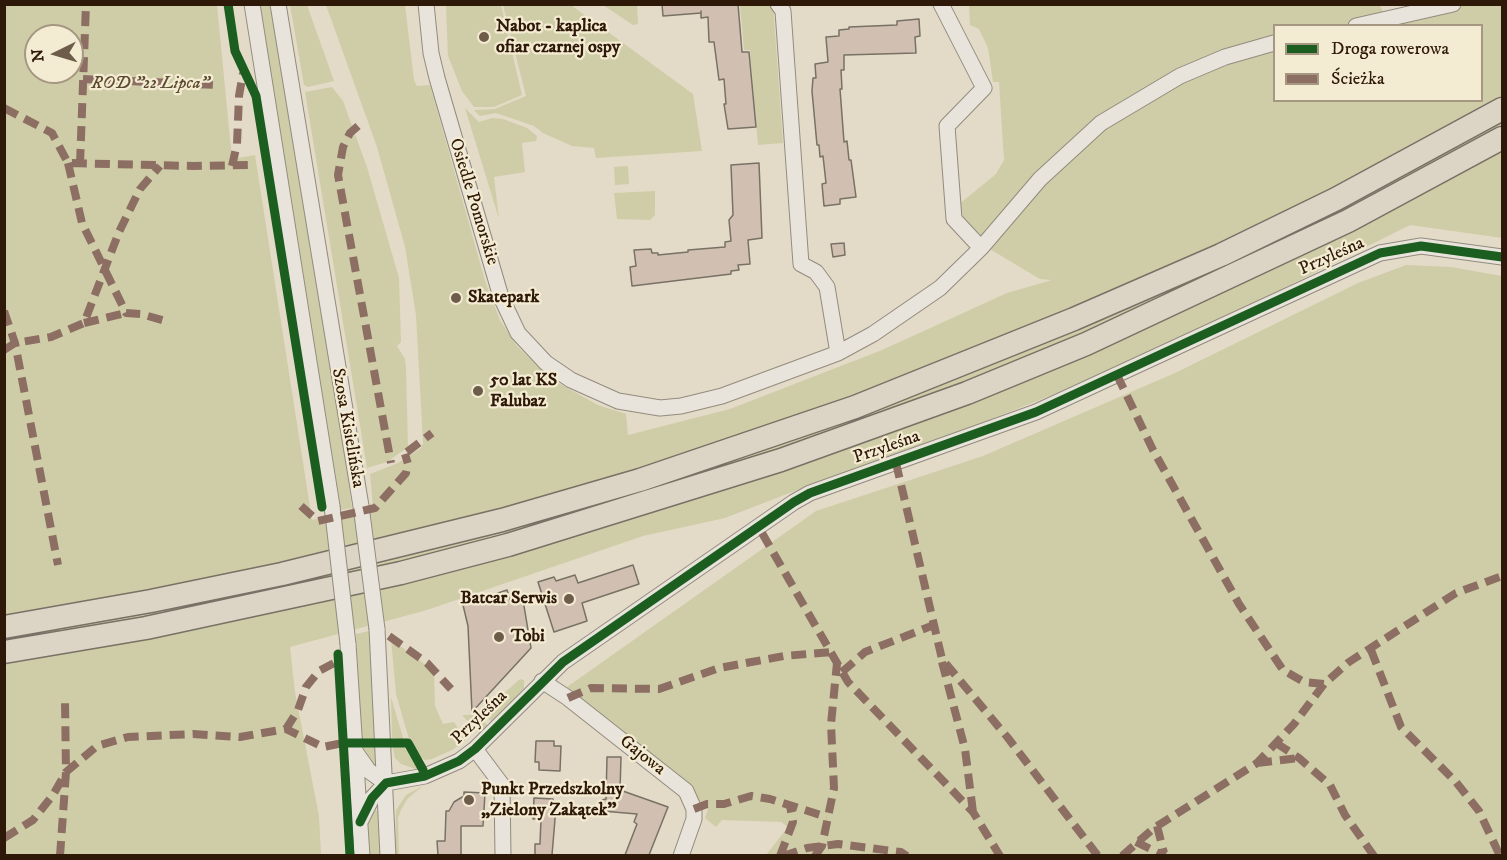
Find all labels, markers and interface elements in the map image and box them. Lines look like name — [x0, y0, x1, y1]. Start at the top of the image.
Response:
place label: Nabot - kaplica ofiar czarnej ospy — [496, 16, 620, 58]
north arrow — [24, 24, 84, 84]
legend — [1273, 24, 1483, 102]
marker: Nabot - kaplica ofiar czarnej ospy — [477, 30, 491, 44]
text: Droga rowerowa — [1331, 38, 1449, 60]
text: N — [28, 48, 49, 63]
text: Ścieżka — [1331, 68, 1385, 90]
park label: ROD "22 Lipca" — [91, 73, 209, 95]
street label: Osiedle Pomorskie — [443, 136, 503, 268]
street label: Przyleśna — [1296, 233, 1368, 281]
place label: Skatepark — [468, 287, 539, 309]
marker: Skatepark — [449, 291, 463, 305]
street label: Szosa Kisielińska — [326, 367, 368, 489]
place label: 50 lat KS Falubaz — [490, 370, 557, 412]
marker: 50 lat KS Falubaz — [471, 384, 485, 398]
street label: Przyleśna — [851, 427, 923, 469]
place label: Batcar Serwis — [460, 588, 557, 610]
marker: Batcar Serwis — [562, 592, 576, 606]
place label: Tobi — [511, 626, 545, 648]
marker: Tobi — [492, 630, 506, 644]
street label: Przyleśna — [448, 686, 512, 750]
street label: Gajowa — [615, 731, 669, 781]
place label: Punkt Przedszkolny „Zielony Zakątek” — [481, 779, 624, 822]
marker: Punkt Przedszkolny „Zielony Zakątek” — [462, 793, 476, 807]

